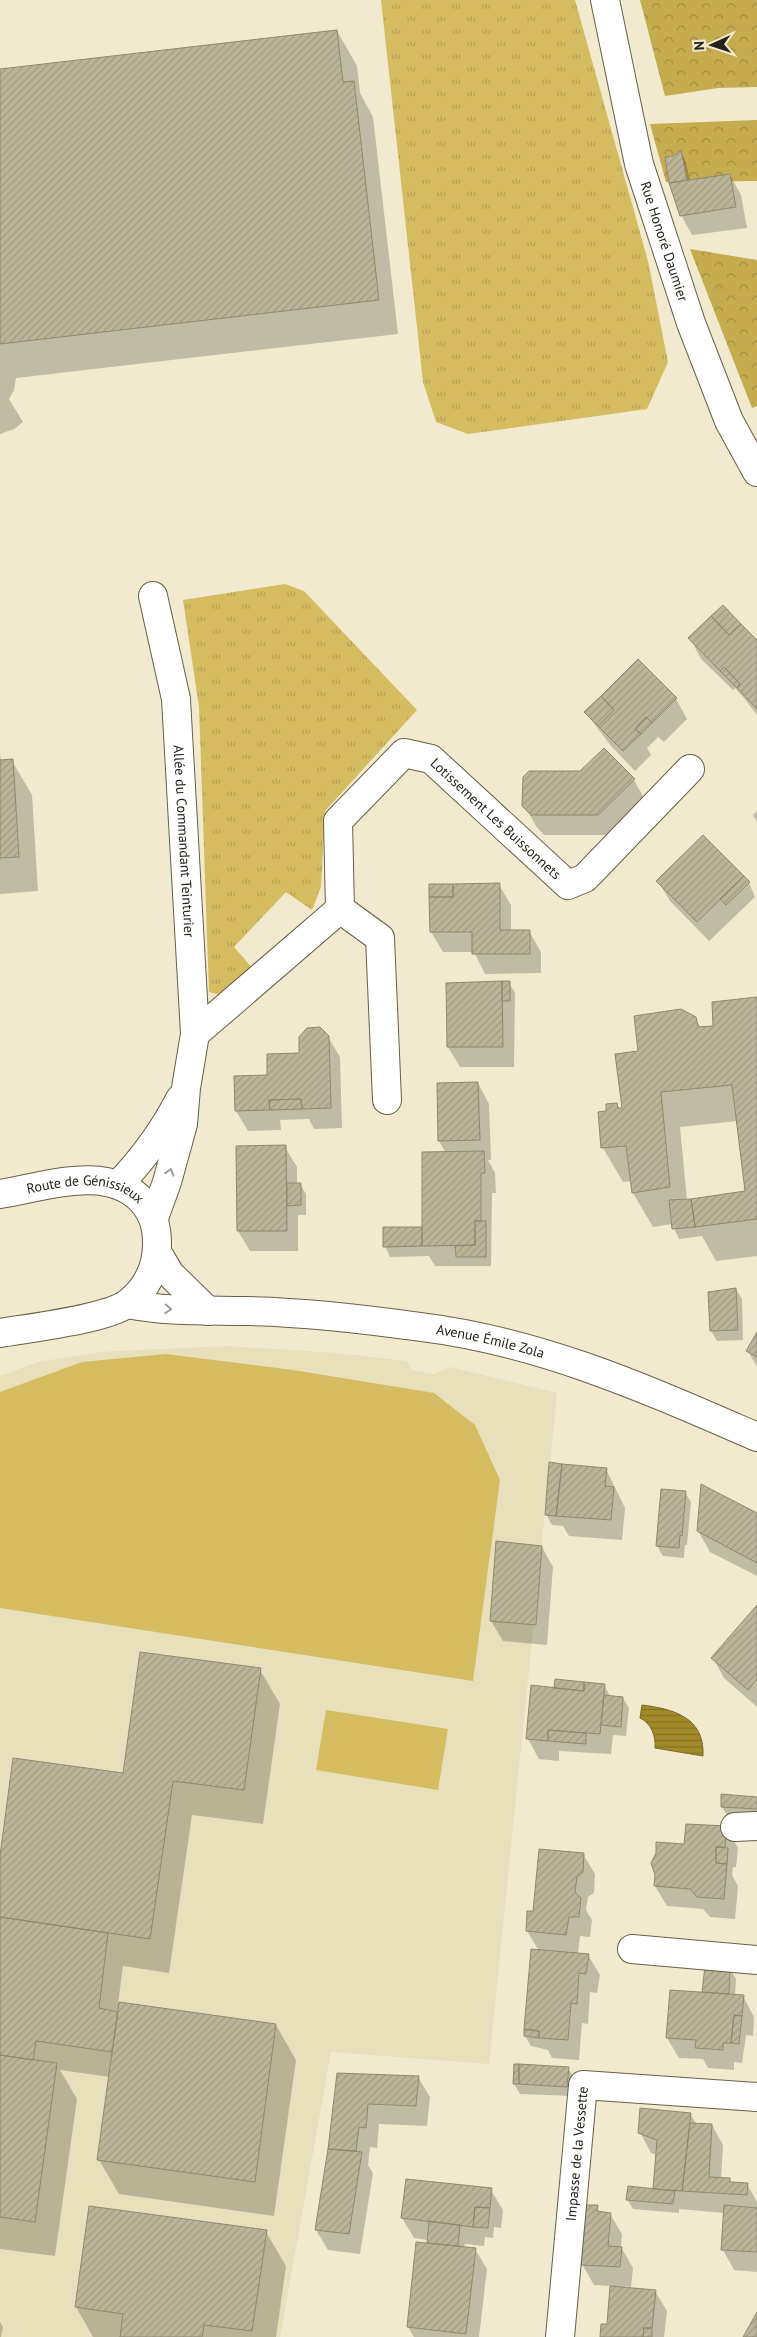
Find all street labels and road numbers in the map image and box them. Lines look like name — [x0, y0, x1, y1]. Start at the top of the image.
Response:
street label: Rue Honoré Daumier — [636, 179, 692, 304]
street label: Allée du Commandant Teinturier — [170, 744, 199, 938]
street label: Lotissement Les Buissonnets — [427, 754, 565, 883]
street label: Route de Génissieux — [25, 1171, 148, 1207]
street label: Avenue Émile Zola — [435, 1320, 547, 1362]
street label: Impasse de la Vessette — [562, 2086, 592, 2222]

